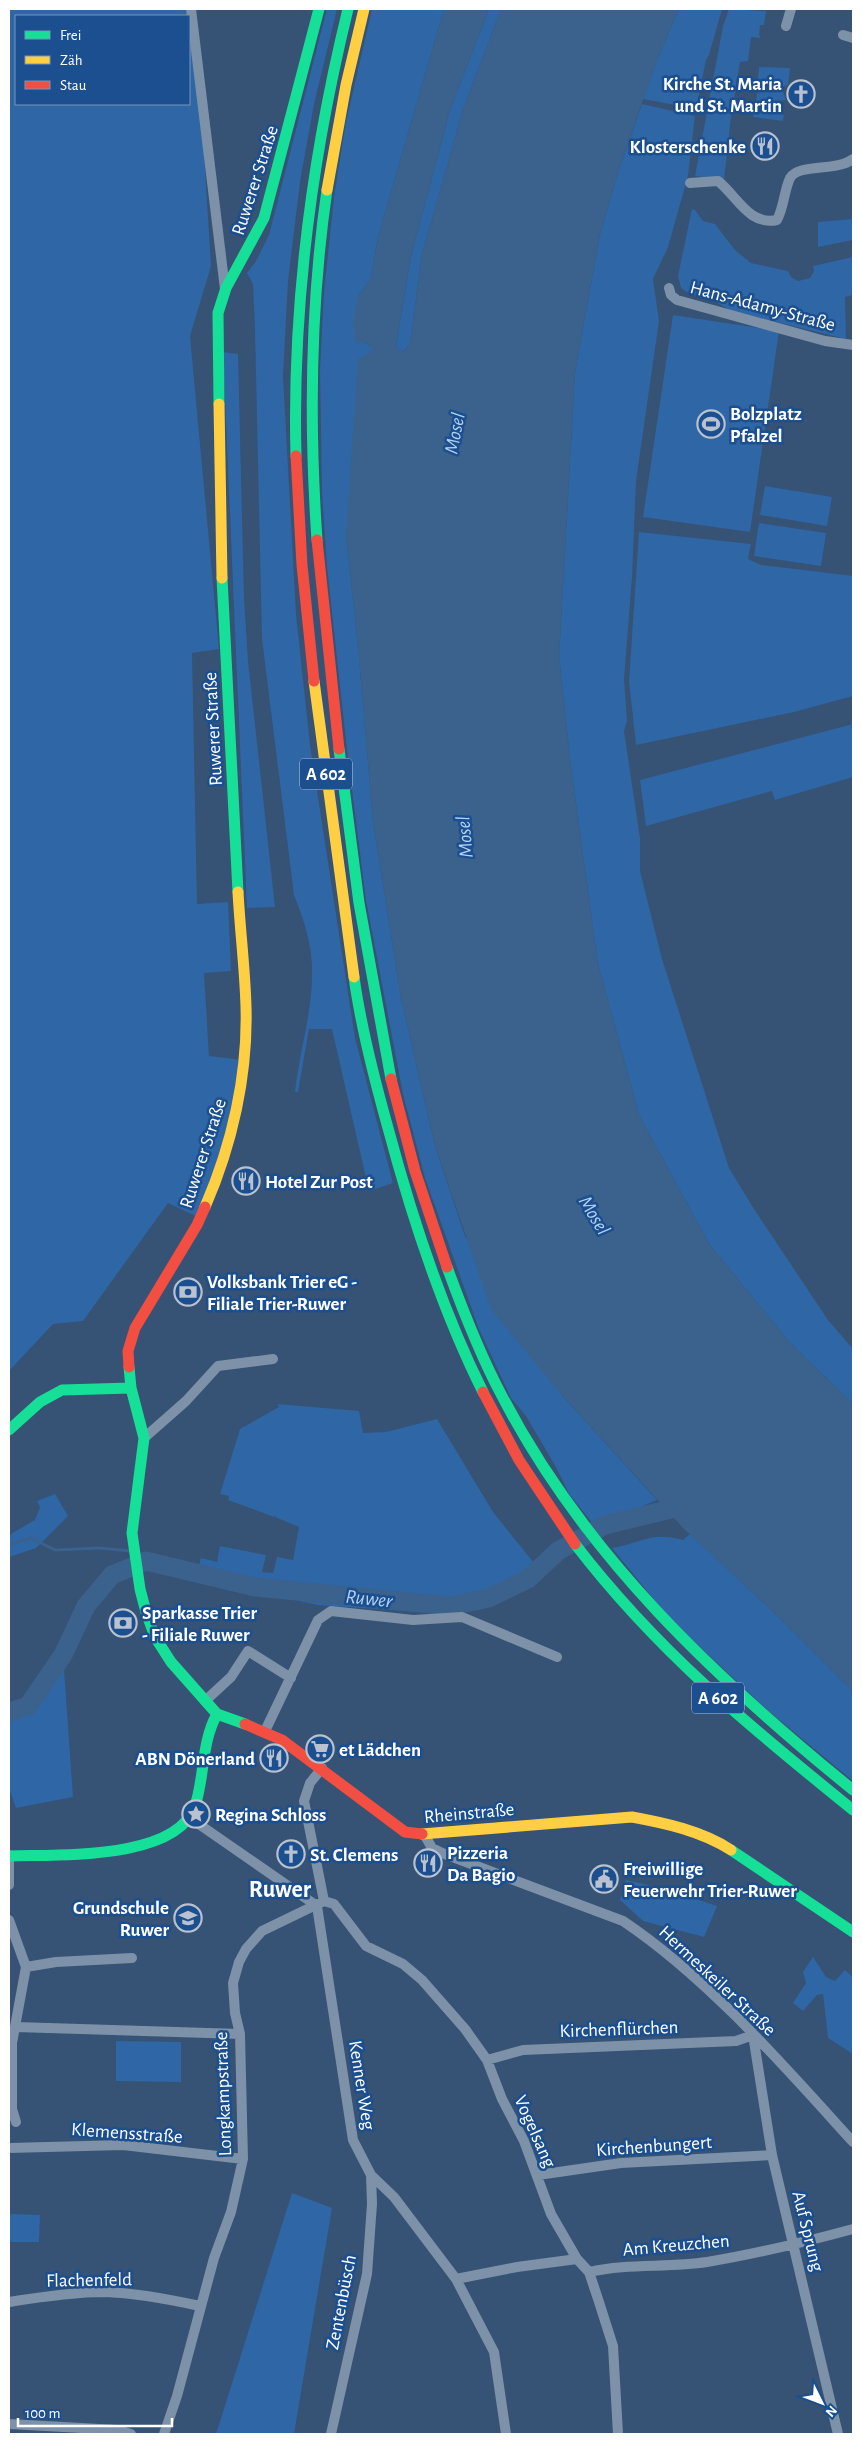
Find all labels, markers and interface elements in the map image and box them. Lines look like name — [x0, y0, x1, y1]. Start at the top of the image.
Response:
legend — [15, 15, 190, 105]
text: Frei — [60, 28, 81, 43]
text: Zäh — [60, 53, 83, 68]
place label: Kirche St. Maria und St. Martin — [663, 75, 782, 116]
text: Stau — [60, 78, 87, 93]
church icon: Kirche St. Maria und St. Martin — [786, 79, 816, 109]
street label: Ruwerer Straße — [229, 123, 282, 238]
restaurant icon: Klosterschenke — [750, 131, 780, 161]
place label: Klosterschenke — [630, 138, 746, 157]
street label: Hans-Adamy-Straße — [688, 278, 837, 335]
place label: Bolzplatz Pfalzel — [730, 405, 802, 446]
sports icon: Bolzplatz Pfalzel — [696, 409, 726, 439]
water label: Mosel — [441, 411, 469, 456]
street label: Ruwerer Straße — [201, 671, 226, 786]
road number: A 602 — [300, 759, 352, 790]
water label: Mosel — [453, 815, 477, 859]
street label: Ruwerer Straße — [177, 1096, 230, 1211]
restaurant icon: Hotel Zur Post — [231, 1166, 261, 1196]
place label: Hotel Zur Post — [265, 1173, 373, 1192]
water label: Mosel — [575, 1192, 613, 1239]
place label: Volksbank Trier eG - Filiale Trier-Ruwer — [207, 1273, 357, 1314]
bank icon: Volksbank Trier eG - Filiale Trier-Ruwer — [173, 1277, 203, 1307]
water label: Ruwer — [344, 1587, 394, 1611]
place label: Sparkasse Trier - Filiale Ruwer — [142, 1604, 257, 1645]
bank icon: Sparkasse Trier - Filiale Ruwer — [108, 1608, 138, 1638]
road number: A 602 — [692, 1682, 744, 1714]
supermarket icon: et Lädchen — [305, 1734, 335, 1764]
place label: et Lädchen — [339, 1741, 421, 1760]
restaurant icon: ABN Dönerland — [259, 1743, 289, 1773]
place label: ABN Dönerland — [135, 1750, 255, 1769]
place icon: Regina Schloss — [181, 1799, 211, 1829]
street label: Rheinstraße — [423, 1800, 515, 1827]
place label: Regina Schloss — [215, 1806, 326, 1825]
church icon: St. Clemens — [276, 1839, 306, 1869]
place label: Pizzeria Da Bagio — [447, 1844, 515, 1885]
place label: St. Clemens — [310, 1846, 398, 1865]
restaurant icon: Pizzeria Da Bagio — [413, 1848, 443, 1878]
place label: Freiwillige Feuerwehr Trier-Ruwer — [623, 1860, 797, 1901]
public building icon: Freiwillige Feuerwehr Trier-Ruwer — [589, 1864, 619, 1894]
district label: Ruwer — [249, 1878, 312, 1902]
place label: Grundschule Ruwer — [73, 1899, 169, 1940]
school or university icon: Grundschule Ruwer — [173, 1903, 203, 1933]
street label: Hermeskeiler Straße — [655, 1922, 779, 2040]
street label: Kirchenflürchen — [559, 2018, 679, 2041]
street label: Longkampstraße — [212, 2031, 235, 2157]
street label: Kenner Weg — [345, 2039, 378, 2132]
street label: Vogelsang — [510, 2093, 559, 2171]
street label: Klemensstraße — [70, 2120, 183, 2147]
street label: Kirchenbungert — [596, 2133, 713, 2160]
street label: Auf Sprung — [788, 2189, 827, 2274]
street label: Am Kreuzchen — [622, 2231, 730, 2260]
street label: Zentenbüsch — [323, 2253, 360, 2351]
street label: Flachenfeld — [46, 2270, 132, 2291]
north arrow — [797, 2378, 847, 2428]
scale bar — [18, 2396, 171, 2428]
text: N — [822, 2403, 839, 2419]
text: 100 m — [25, 2406, 60, 2421]

